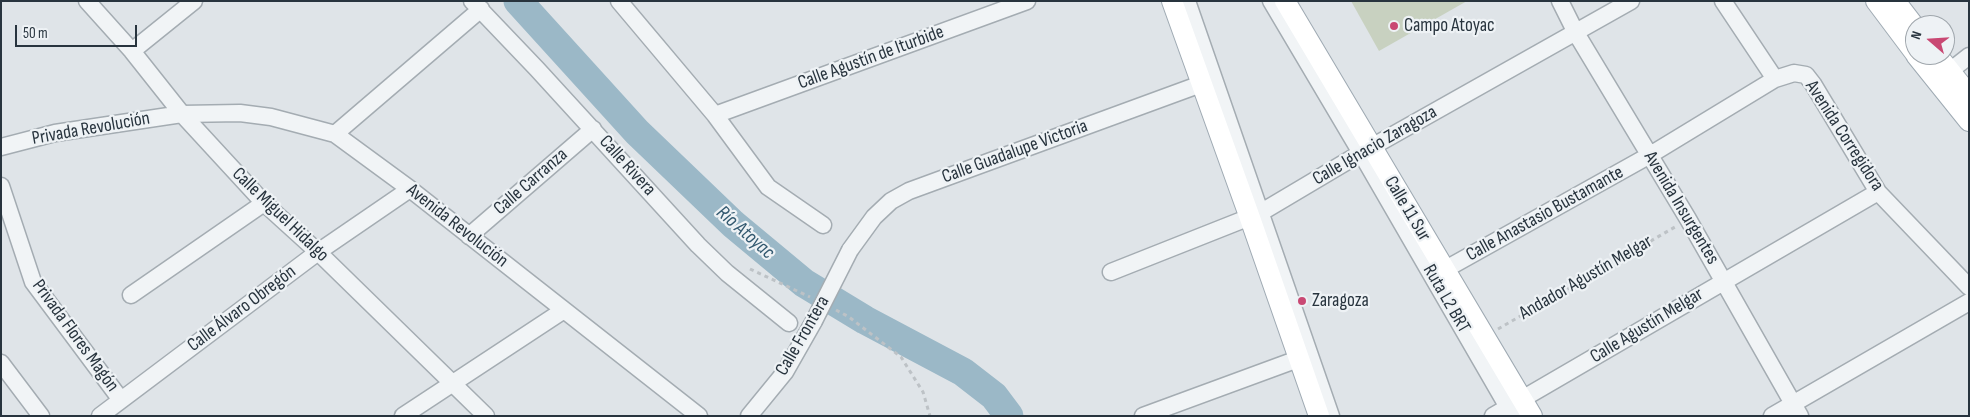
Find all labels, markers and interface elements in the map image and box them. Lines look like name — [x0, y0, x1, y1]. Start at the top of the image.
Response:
scale bar — [18, 15, 140, 47]
place label: Campo Atoyac — [1404, 15, 1495, 37]
north arrow — [1905, 15, 1955, 65]
marker: Campo Atoyac — [1388, 20, 1400, 32]
street label: Calle Agustín de Iturbide — [795, 21, 947, 95]
text: 50 m — [23, 24, 48, 43]
text: N — [1907, 29, 1926, 42]
street label: Avenida Corregidora — [1800, 76, 1888, 196]
street label: Calle Ignacio Zaragoza — [1309, 101, 1441, 191]
street label: Privada Revolución — [30, 107, 152, 151]
street label: Calle Guadalupe Victoria — [939, 115, 1091, 189]
street label: Calle Rivera — [594, 131, 660, 201]
street label: Calle Carranza — [489, 144, 573, 220]
street label: Avenida Insurgentes — [1638, 147, 1724, 269]
street label: Calle Anastasio Bustamante — [1462, 161, 1628, 267]
street label: Calle Miguel Hidalgo — [227, 163, 333, 267]
street label: Calle 11 Sur — [1379, 172, 1435, 246]
street label: Avenida Revolución — [402, 179, 512, 273]
water label: Río Atoyac — [711, 201, 779, 265]
street label: Andador Agustín Melgar — [1515, 231, 1657, 325]
street label: Calle Álvaro Obregón — [183, 261, 301, 357]
street label: Ruta L2 BRT — [1417, 261, 1475, 337]
street label: Privada Flores Magón — [27, 275, 123, 397]
street label: Calle Agustín Melgar — [1586, 283, 1708, 369]
place label: Zaragoza — [1312, 290, 1369, 312]
street label: Calle Frontera — [771, 292, 835, 380]
marker: Zaragoza — [1296, 295, 1308, 307]

